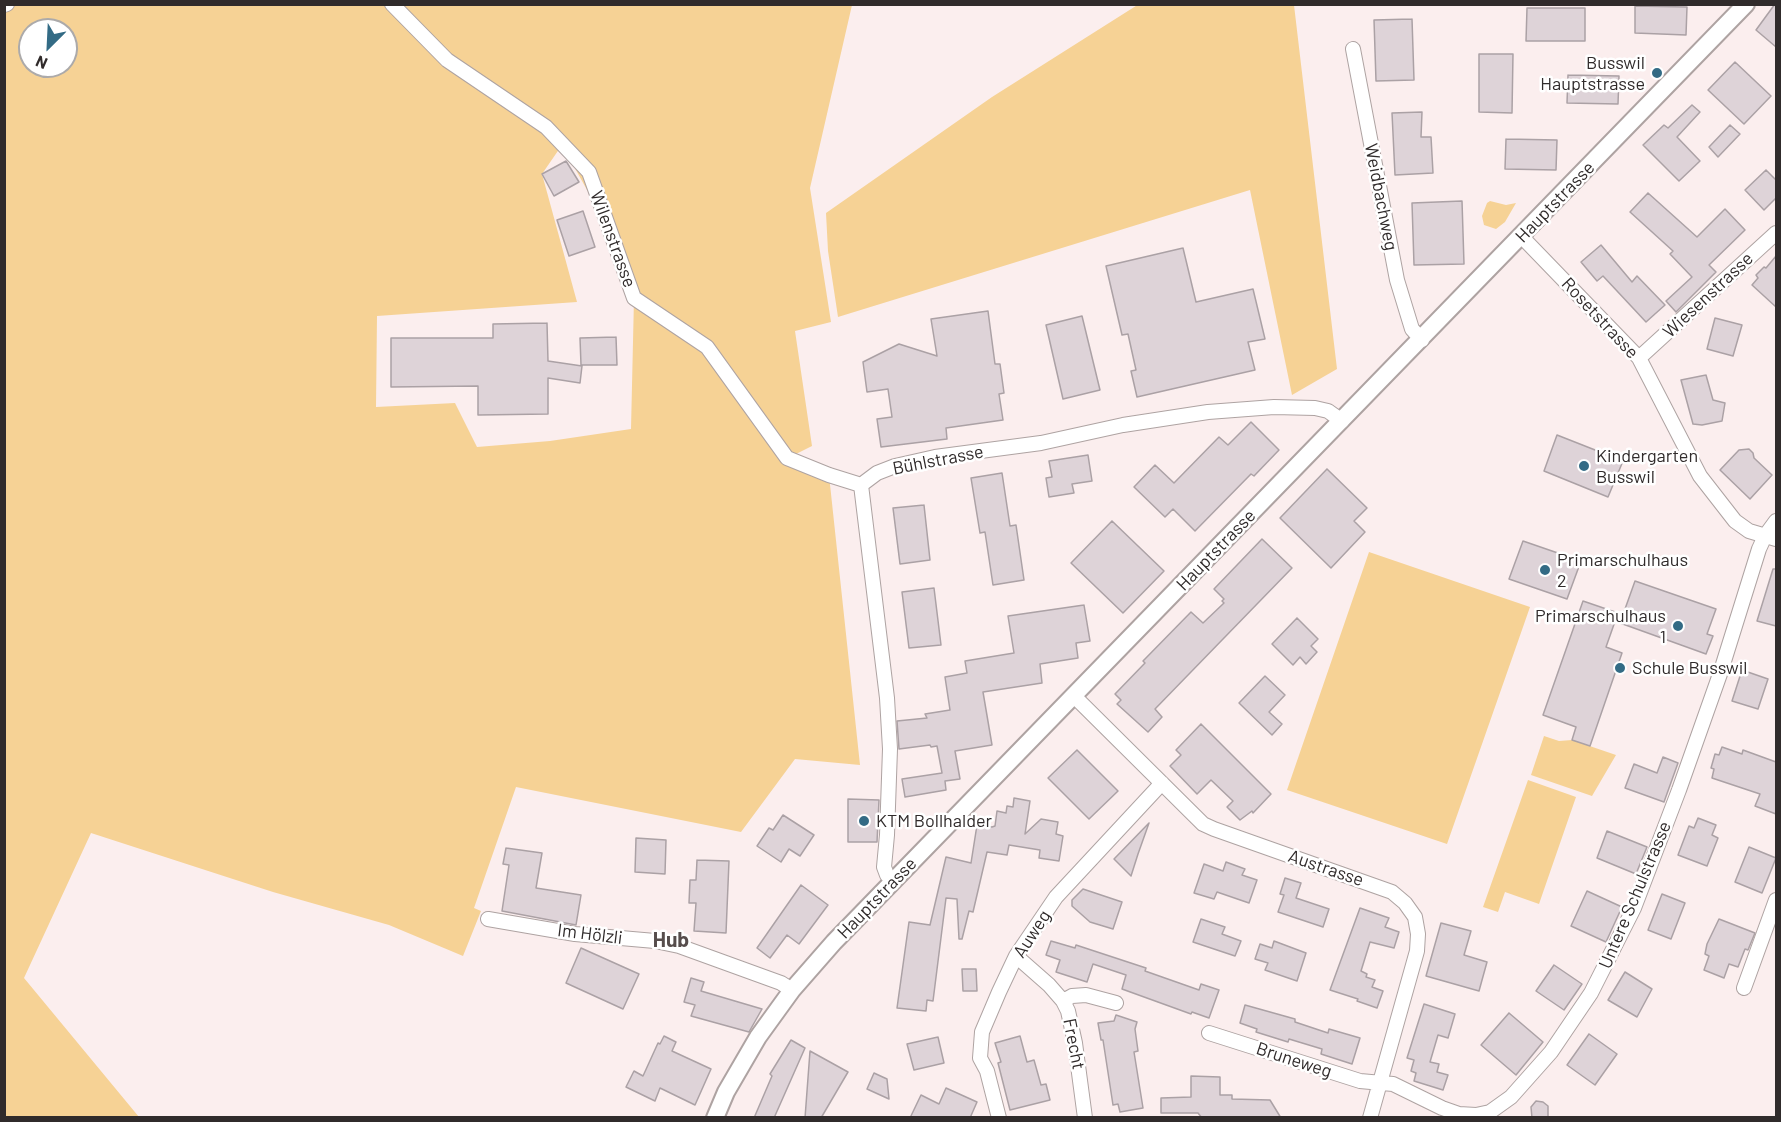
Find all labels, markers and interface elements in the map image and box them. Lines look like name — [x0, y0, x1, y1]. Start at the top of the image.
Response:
north arrow — [18, 18, 78, 78]
text: N — [33, 52, 50, 74]
place label: Busswil Hauptstrasse — [1540, 52, 1645, 94]
marker: Busswil Hauptstrasse — [1650, 66, 1664, 80]
street label: Weidbachweg — [1360, 142, 1402, 252]
street label: Hauptstrasse — [1511, 157, 1599, 247]
street label: Wilenstrasse — [586, 188, 640, 290]
street label: Wiesenstrasse — [1658, 248, 1758, 342]
street label: Rosetstrasse — [1557, 273, 1643, 363]
street label: Bühlstrasse — [891, 441, 985, 479]
place label: Kindergarten Busswil — [1596, 445, 1698, 488]
marker: Kindergarten Busswil — [1577, 459, 1591, 473]
street label: Hauptstrasse — [1172, 505, 1260, 595]
place label: Primarschulhaus 2 — [1557, 549, 1688, 592]
marker: Primarschulhaus 2 — [1538, 563, 1552, 577]
place label: Primarschulhaus 1 — [1535, 605, 1666, 648]
marker: Primarschulhaus 1 — [1671, 619, 1685, 633]
place label: Schule Busswil — [1632, 657, 1747, 679]
marker: Schule Busswil — [1613, 661, 1627, 675]
place label: KTM Bollhalder — [876, 810, 992, 832]
marker: KTM Bollhalder — [857, 814, 871, 828]
street label: Untere Schulstrasse — [1594, 818, 1676, 972]
street label: Austrasse — [1286, 845, 1366, 891]
street label: Hauptstrasse — [833, 853, 921, 943]
street label: Auweg — [1009, 906, 1055, 962]
street label: Im Hölzli — [556, 919, 624, 949]
district label: Hub — [653, 927, 689, 953]
street label: Frecht — [1058, 1017, 1090, 1071]
street label: Bruneweg — [1253, 1038, 1335, 1082]

